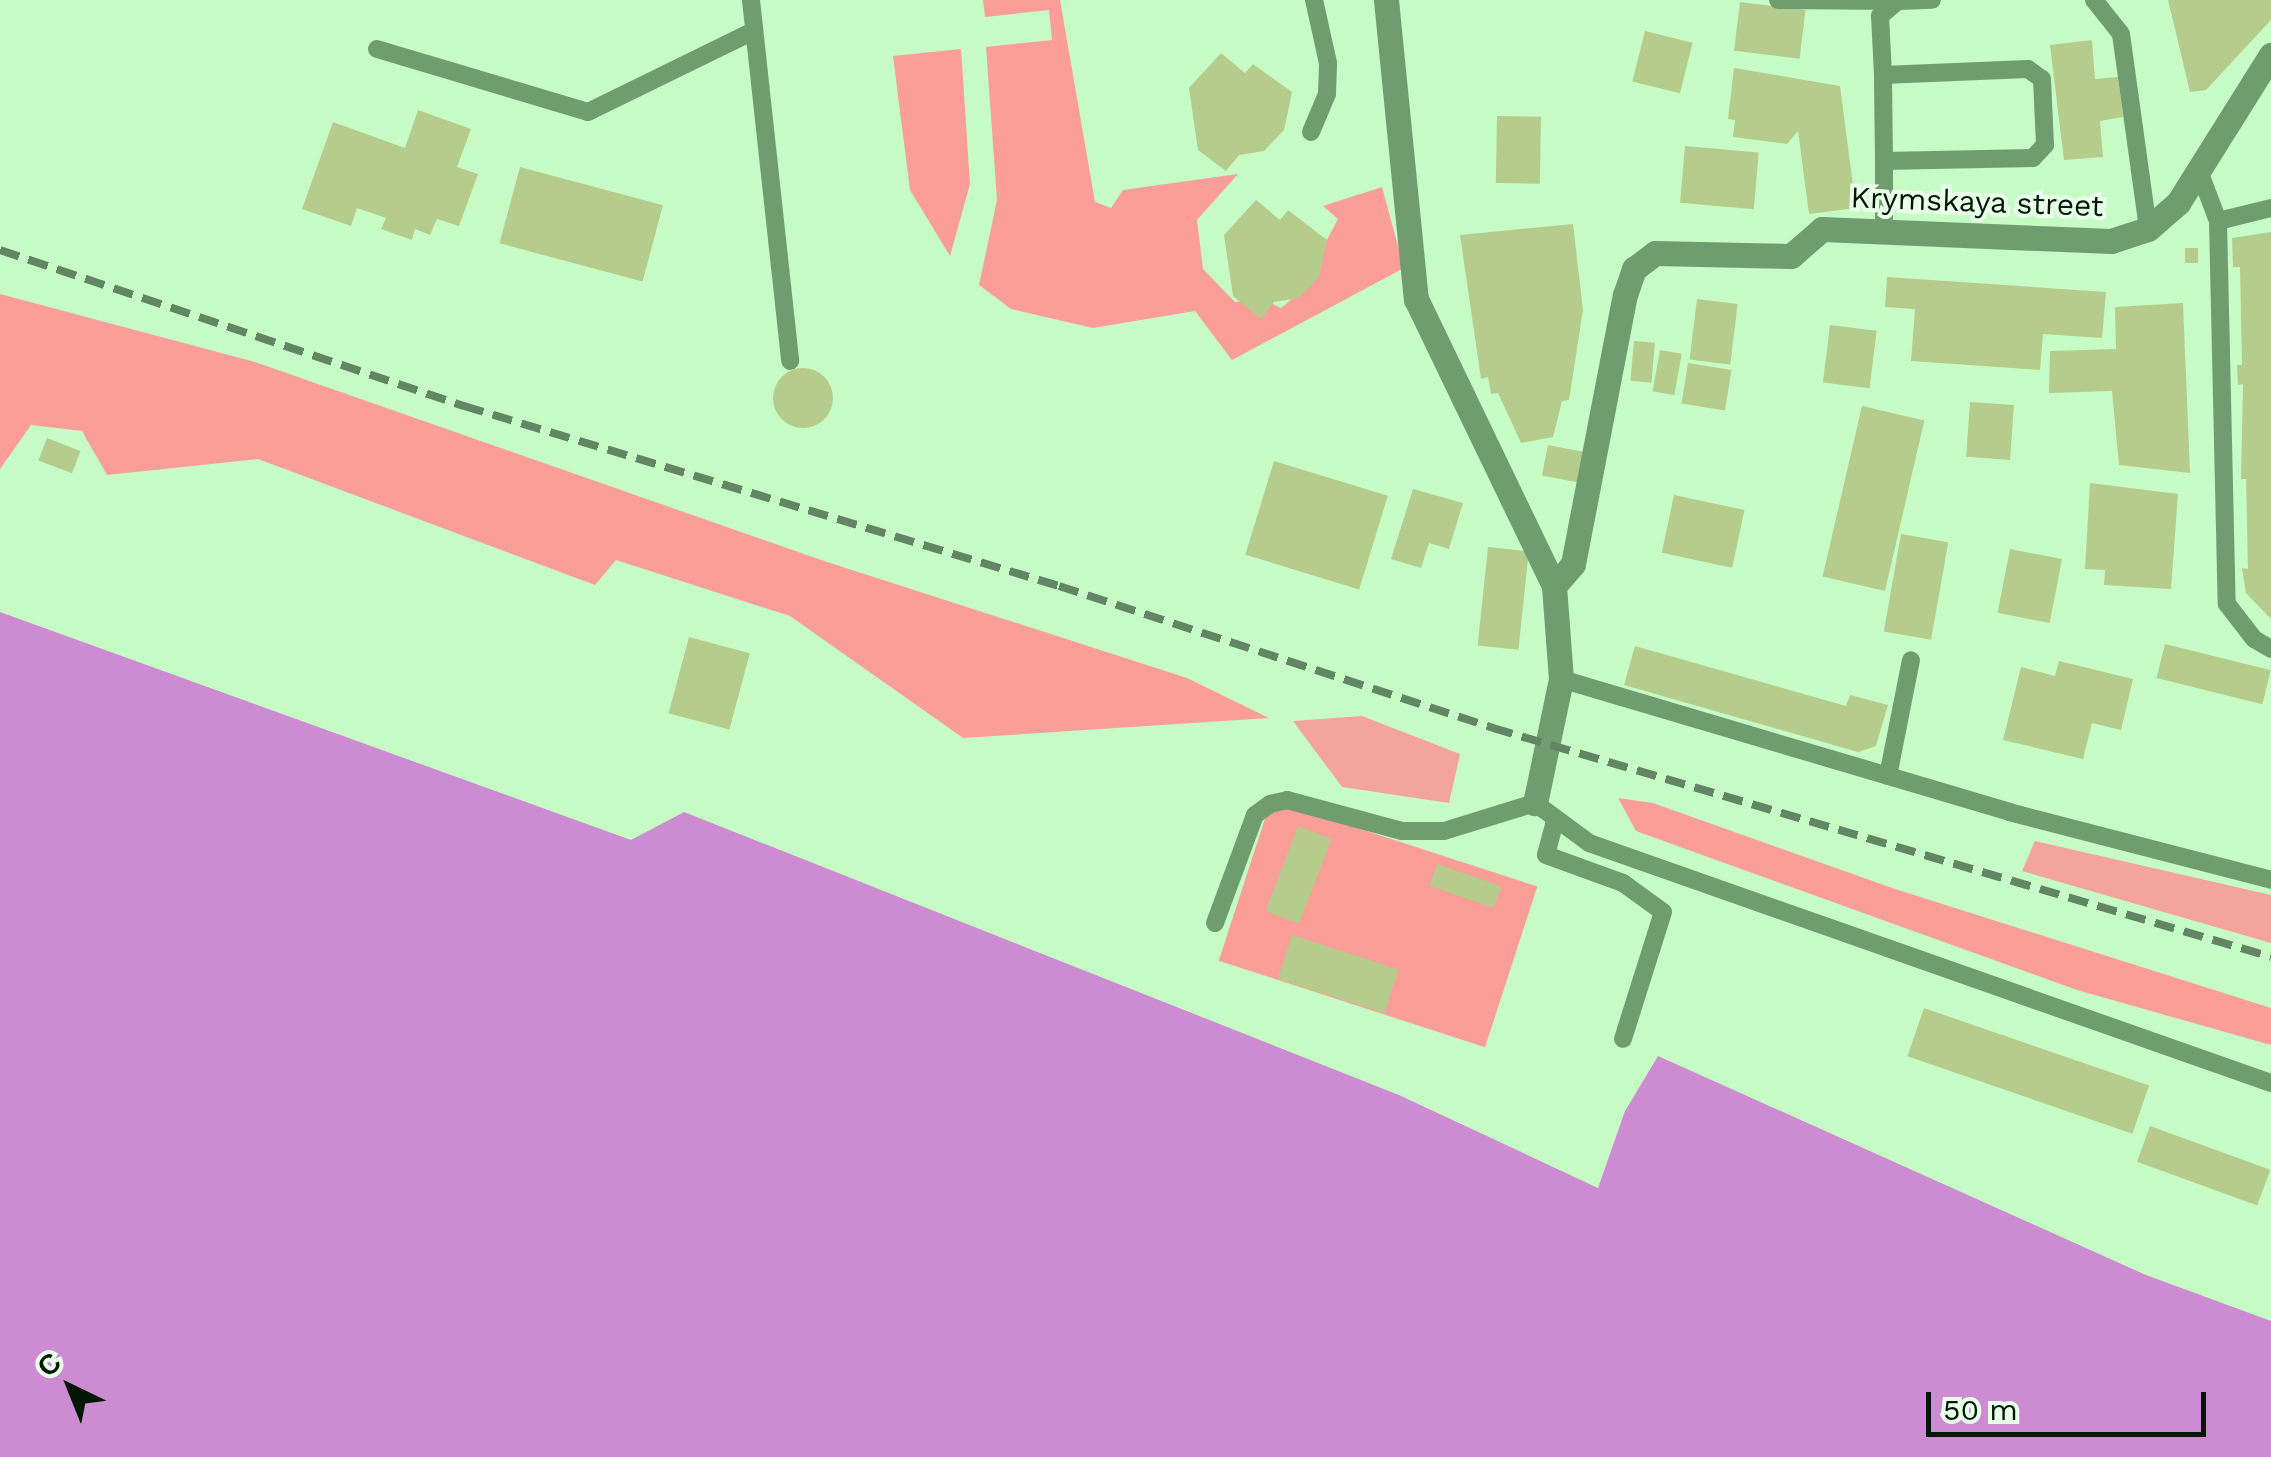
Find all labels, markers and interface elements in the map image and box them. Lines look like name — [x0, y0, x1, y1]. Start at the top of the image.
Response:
street label: Krymskaya street — [1850, 180, 2104, 224]
north arrow — [20, 1337, 120, 1437]
text: С — [31, 1346, 68, 1384]
scale bar — [1931, 1372, 2211, 1434]
text: 50 m — [1943, 1392, 2018, 1427]

